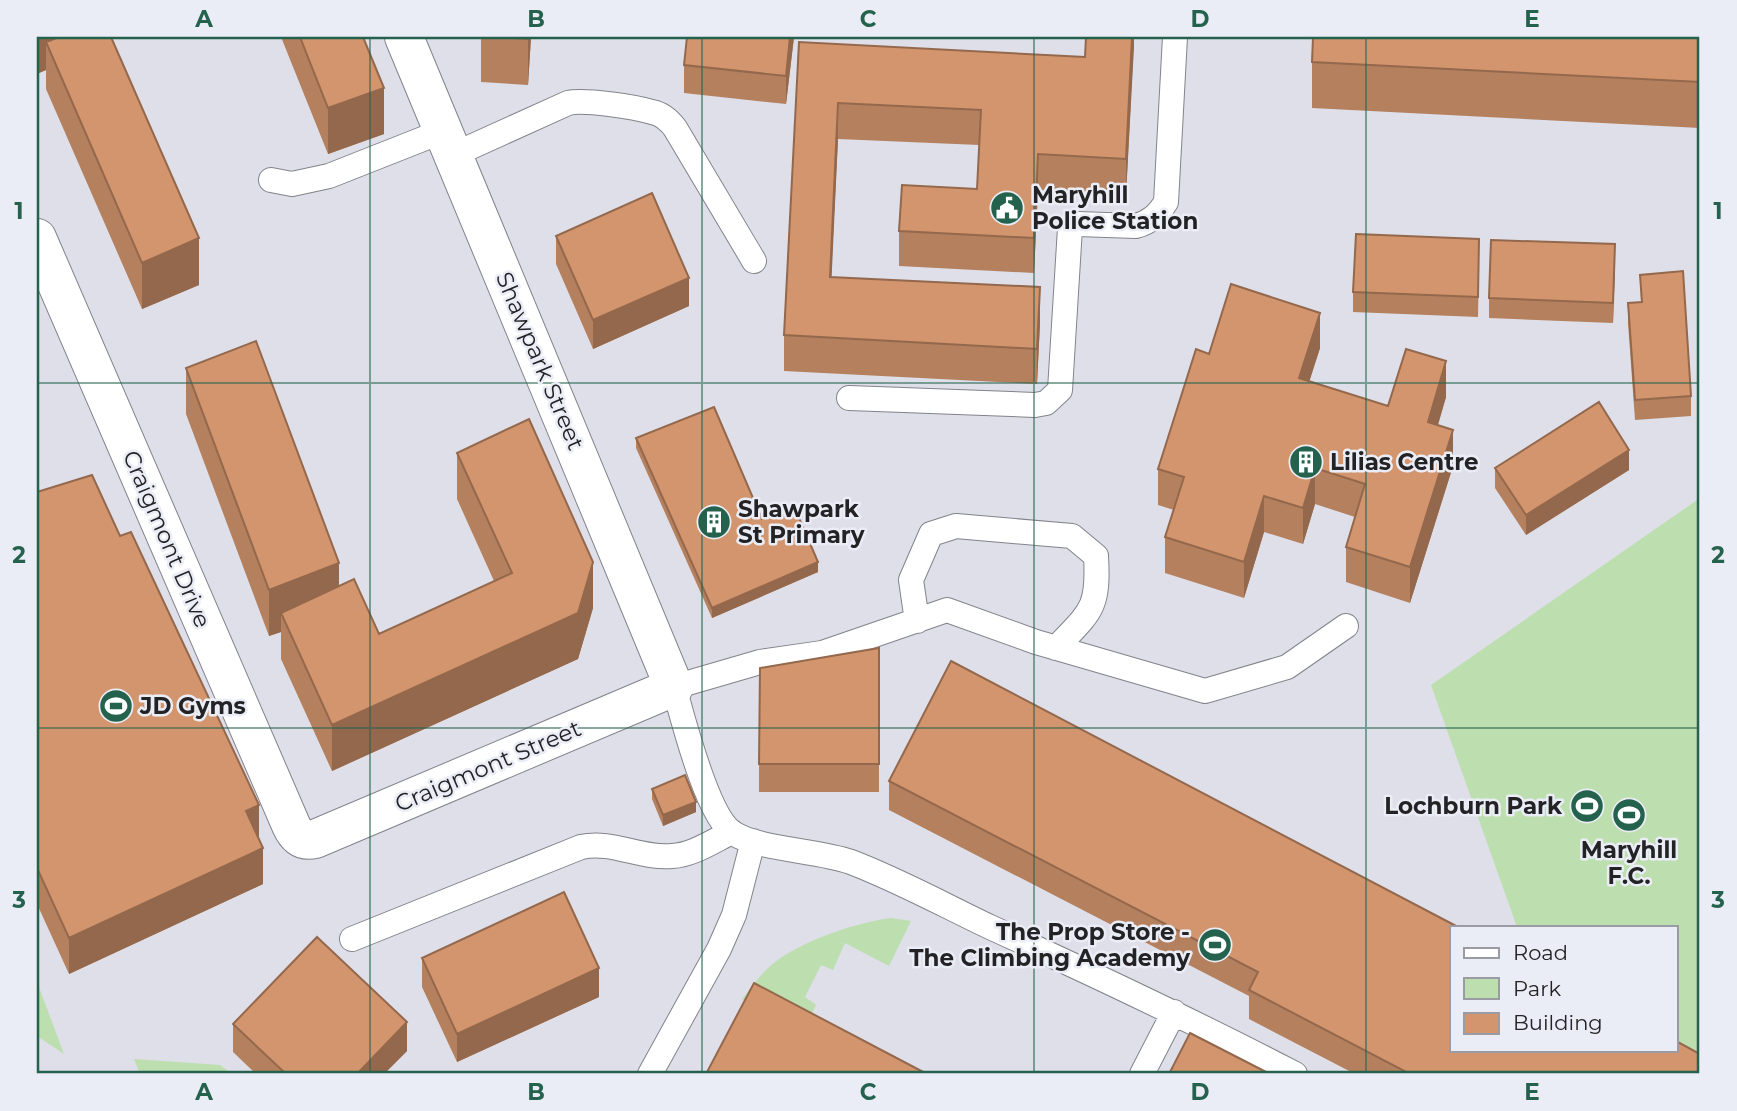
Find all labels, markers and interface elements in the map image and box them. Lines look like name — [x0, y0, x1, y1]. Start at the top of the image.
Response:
text: A — [194, 5, 213, 33]
text: B — [527, 5, 545, 33]
text: C — [860, 5, 877, 33]
text: D — [1191, 5, 1210, 33]
text: E — [1524, 5, 1540, 33]
place label: Maryhill Police Station — [1032, 181, 1198, 235]
public building icon: Maryhill Police Station — [988, 189, 1026, 227]
text: 1 — [14, 197, 24, 225]
text: 1 — [1713, 197, 1723, 225]
street label: Shawpark Street — [490, 268, 590, 454]
building icon: Lilias Centre — [1287, 443, 1325, 481]
street label: Craigmont Drive — [117, 446, 217, 632]
place label: Lilias Centre — [1330, 448, 1478, 476]
place label: Shawpark St Primary — [738, 495, 865, 549]
building icon: Shawpark St Primary — [695, 503, 733, 541]
text: 2 — [12, 541, 26, 569]
text: 2 — [1711, 541, 1725, 569]
sports icon: JD Gyms — [97, 687, 135, 725]
place label: JD Gyms — [139, 692, 246, 720]
street label: Craigmont Street — [391, 714, 585, 818]
sports icon: Lochburn Park — [1568, 787, 1606, 825]
place label: Lochburn Park — [1384, 792, 1563, 820]
sports icon: Maryhill F.C. — [1610, 796, 1648, 834]
place label: Maryhill F.C. — [1581, 836, 1677, 890]
text: 3 — [11, 886, 26, 914]
text: 3 — [1710, 886, 1725, 914]
place label: The Prop Store - The Climbing Academy — [909, 918, 1190, 972]
sports icon: The Prop Store - The Climbing Academy — [1196, 926, 1234, 964]
legend — [1450, 926, 1678, 1052]
text: Road — [1513, 940, 1568, 965]
text: Park — [1513, 976, 1561, 1001]
text: Building — [1513, 1010, 1603, 1035]
text: A — [194, 1078, 213, 1106]
text: B — [527, 1078, 545, 1106]
text: C — [860, 1078, 877, 1106]
text: D — [1191, 1078, 1210, 1106]
text: E — [1524, 1078, 1540, 1106]

